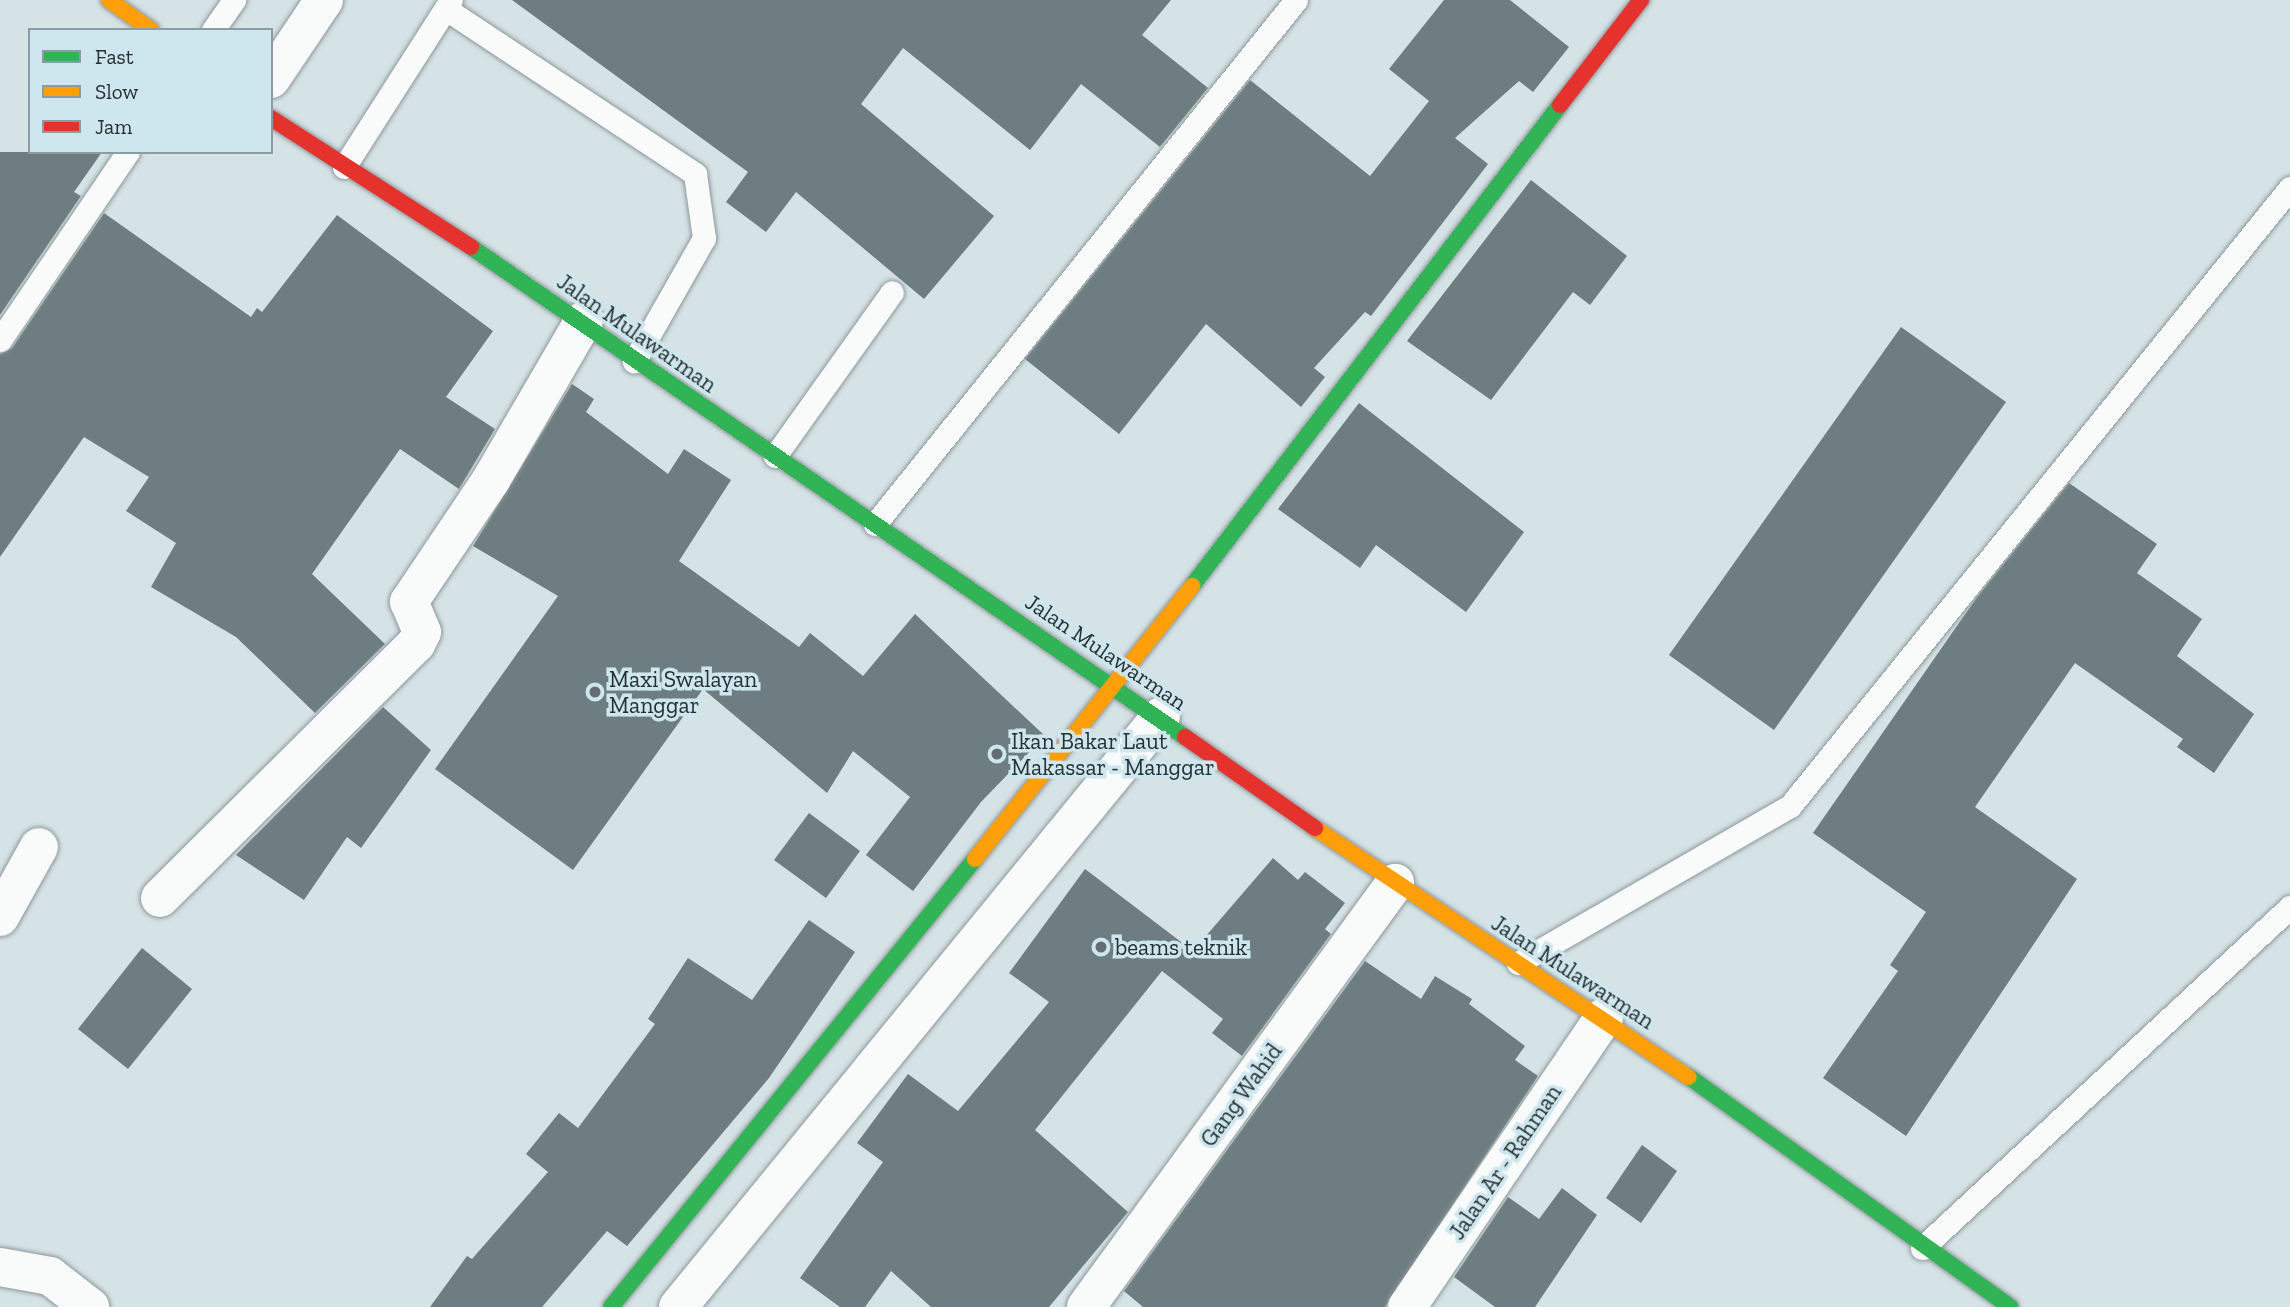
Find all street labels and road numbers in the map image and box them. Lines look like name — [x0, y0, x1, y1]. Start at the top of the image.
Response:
street label: Jalan Mulawarman — [552, 268, 722, 398]
street label: Jalan Mulawarman — [1020, 588, 1192, 716]
street label: Jalan Mulawarman — [1486, 909, 1660, 1035]
street label: Gang Wahid — [1194, 1038, 1288, 1152]
street label: Jalan Ar - Rahman — [1443, 1079, 1567, 1245]

